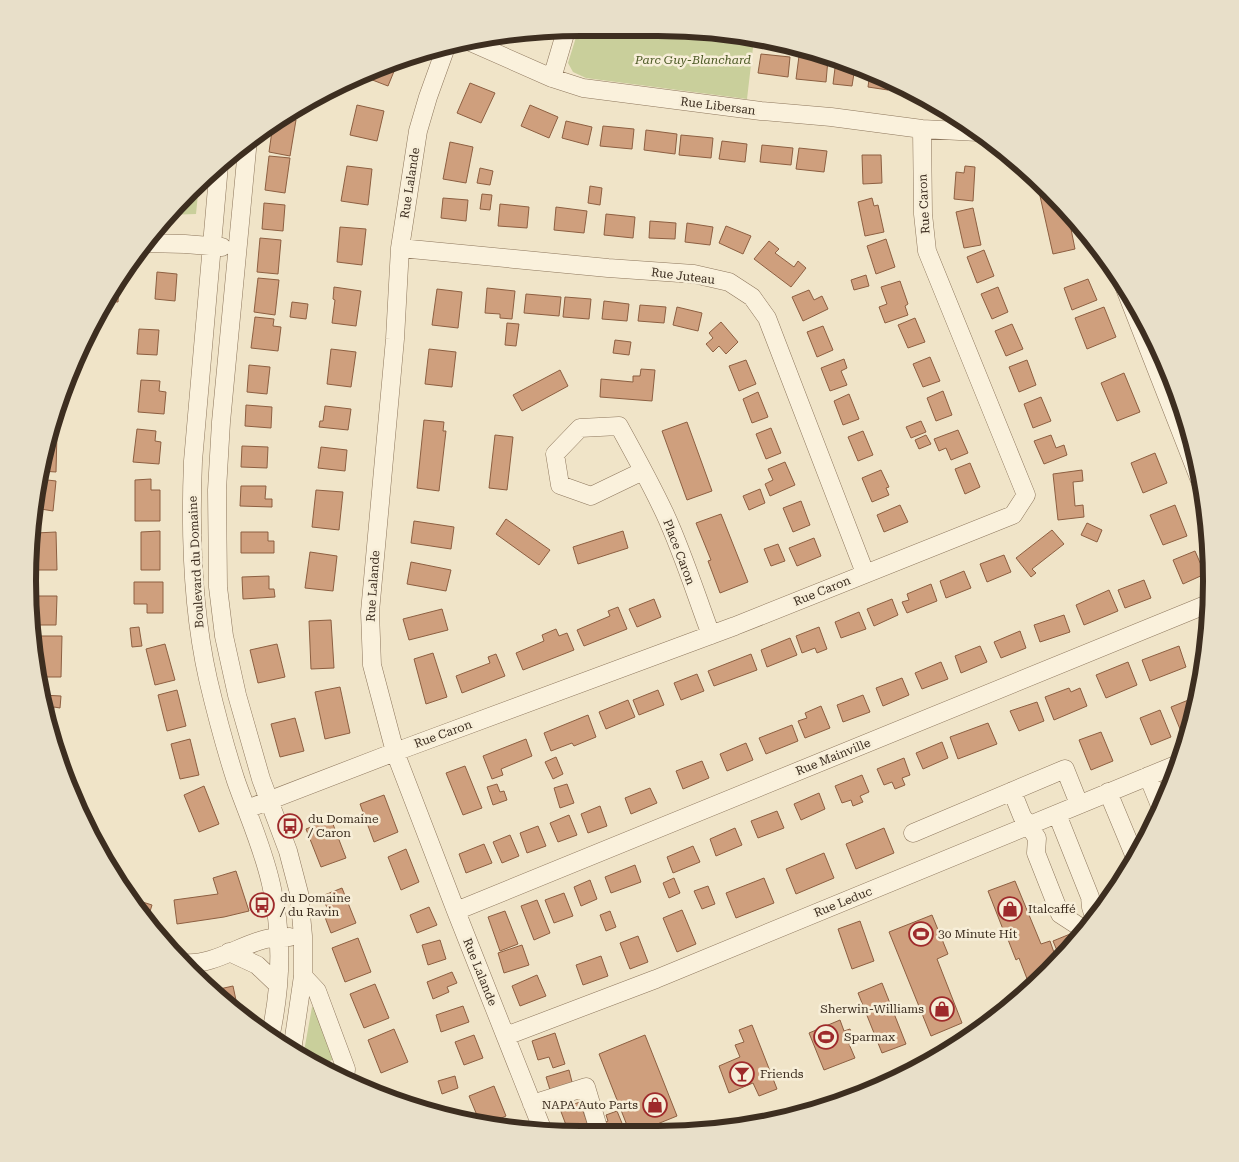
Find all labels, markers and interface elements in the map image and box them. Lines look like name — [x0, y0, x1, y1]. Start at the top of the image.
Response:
park label: Parc Guy-Blanchard — [634, 53, 752, 67]
street label: Rue Libersan — [680, 94, 757, 118]
street label: Rue Lalande — [397, 146, 423, 219]
street label: Rue Caron — [915, 173, 933, 234]
street label: Rue Juteau — [650, 265, 716, 287]
street label: Boulevard du Domaine — [186, 495, 206, 628]
street label: Place Caron — [660, 517, 698, 587]
street label: Rue Lalande — [364, 549, 383, 622]
street label: Rue Caron — [791, 573, 853, 609]
street label: Rue Caron — [412, 717, 474, 751]
street label: Rue Mainville — [794, 736, 873, 778]
place label: du Domaine / Caron — [307, 812, 379, 840]
bus stop icon: du Domaine / Caron — [277, 813, 303, 839]
street label: Rue Leduc — [812, 884, 874, 920]
place label: du Domaine / du Ravin — [279, 891, 351, 919]
bus stop icon: du Domaine / du Ravin — [249, 892, 275, 918]
shop icon: Italcaffé — [997, 896, 1023, 922]
place label: Italcaffé — [1028, 902, 1076, 916]
sports icon: 30 Minute Hit — [908, 921, 934, 947]
place label: 30 Minute Hit — [938, 927, 1018, 941]
street label: Rue Lalande — [460, 936, 500, 1008]
shop icon: Sherwin-Williams — [929, 996, 955, 1022]
place label: Sherwin-Williams — [820, 1002, 924, 1016]
sports icon: Sparmax — [813, 1024, 839, 1050]
place label: Sparmax — [844, 1030, 895, 1044]
bar icon: Friends — [729, 1061, 755, 1087]
place label: Friends — [760, 1067, 804, 1081]
shop icon: NAPA Auto Parts — [642, 1092, 668, 1118]
place label: NAPA Auto Parts — [542, 1098, 638, 1112]

